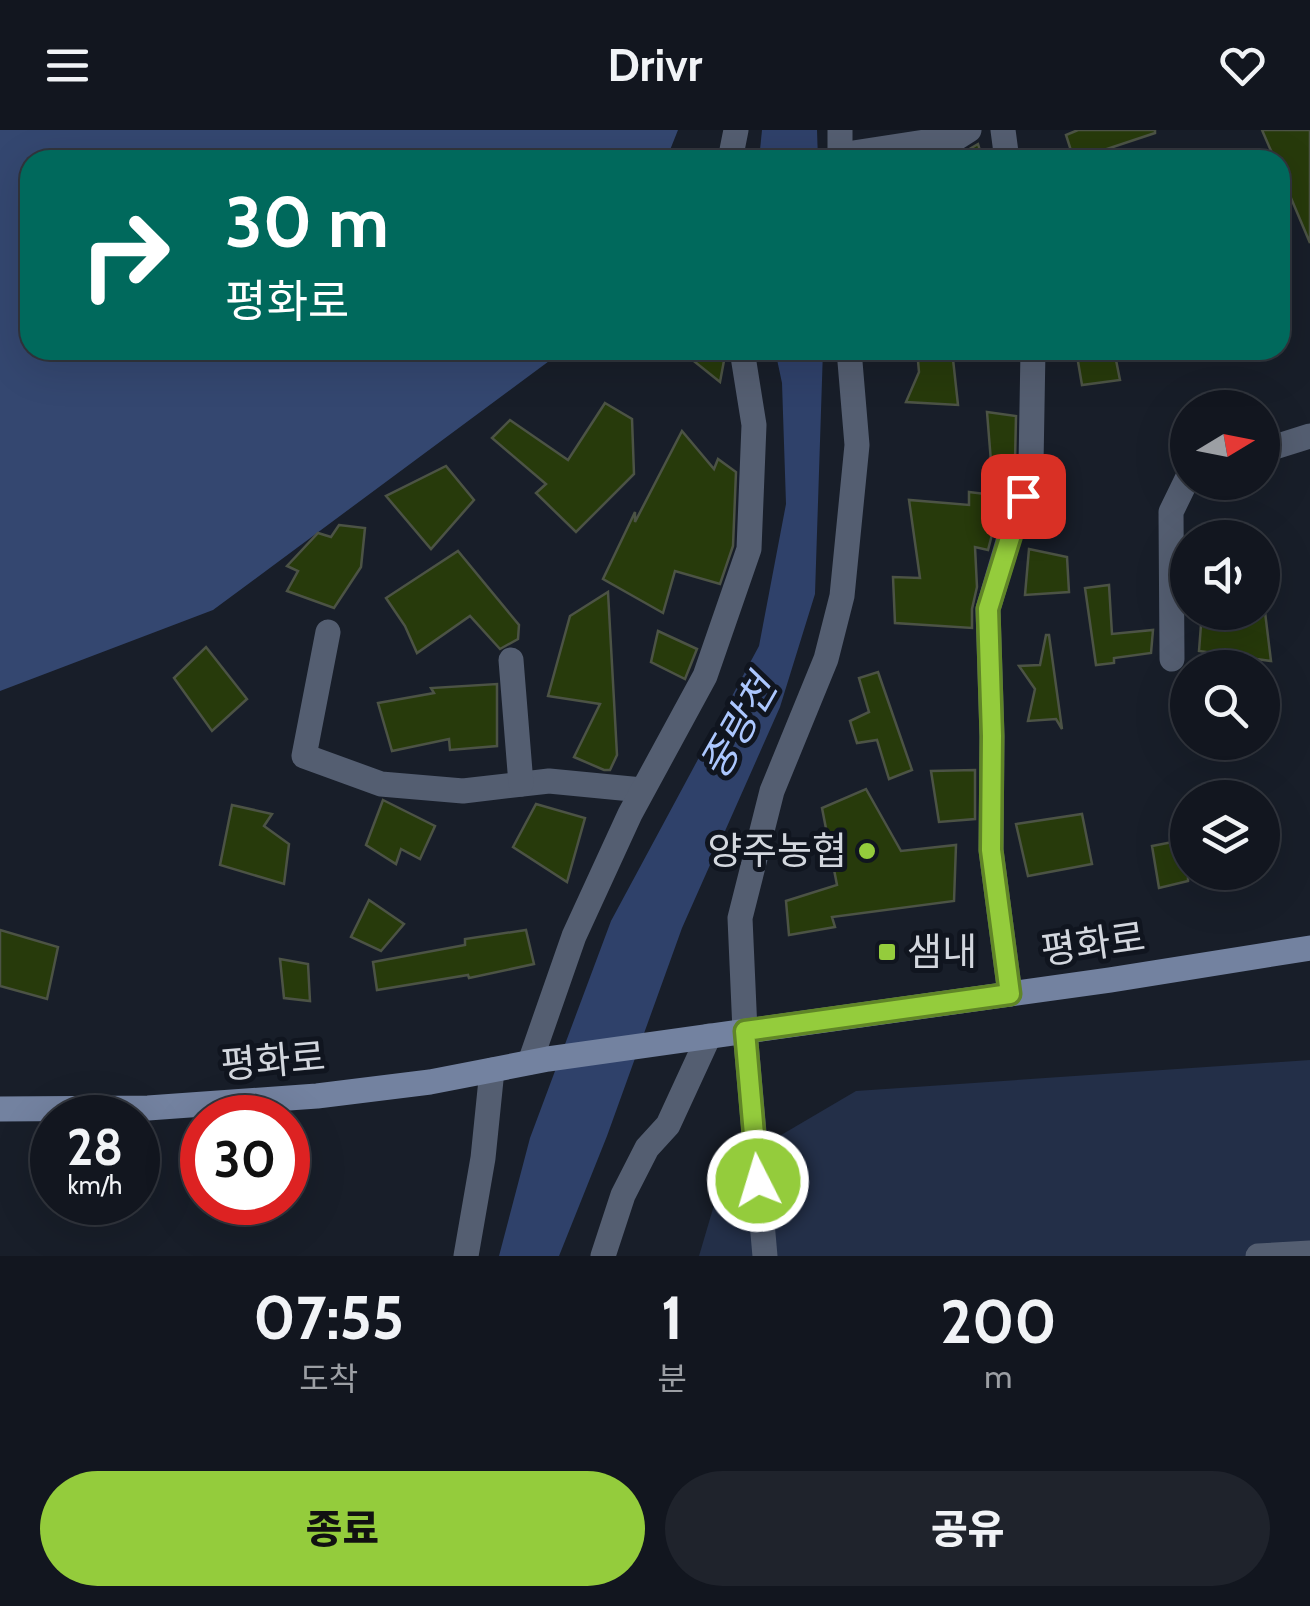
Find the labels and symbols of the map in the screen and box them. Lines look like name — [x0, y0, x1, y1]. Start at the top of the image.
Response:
north arrow — [1170, 390, 1280, 500]
pin — [981, 454, 1066, 539]
water label: 중랑천 — [689, 663, 788, 787]
place label: 양주농협 — [707, 827, 847, 874]
marker: 양주농협 — [856, 840, 878, 862]
street label: 평화로 — [1038, 913, 1148, 974]
place label: 샘내 — [907, 928, 977, 975]
marker: 샘내 — [876, 941, 898, 963]
street label: 평화로 — [219, 1033, 327, 1088]
speed limit sign: 30 — [180, 1095, 310, 1225]
position arrow — [706, 1129, 810, 1233]

